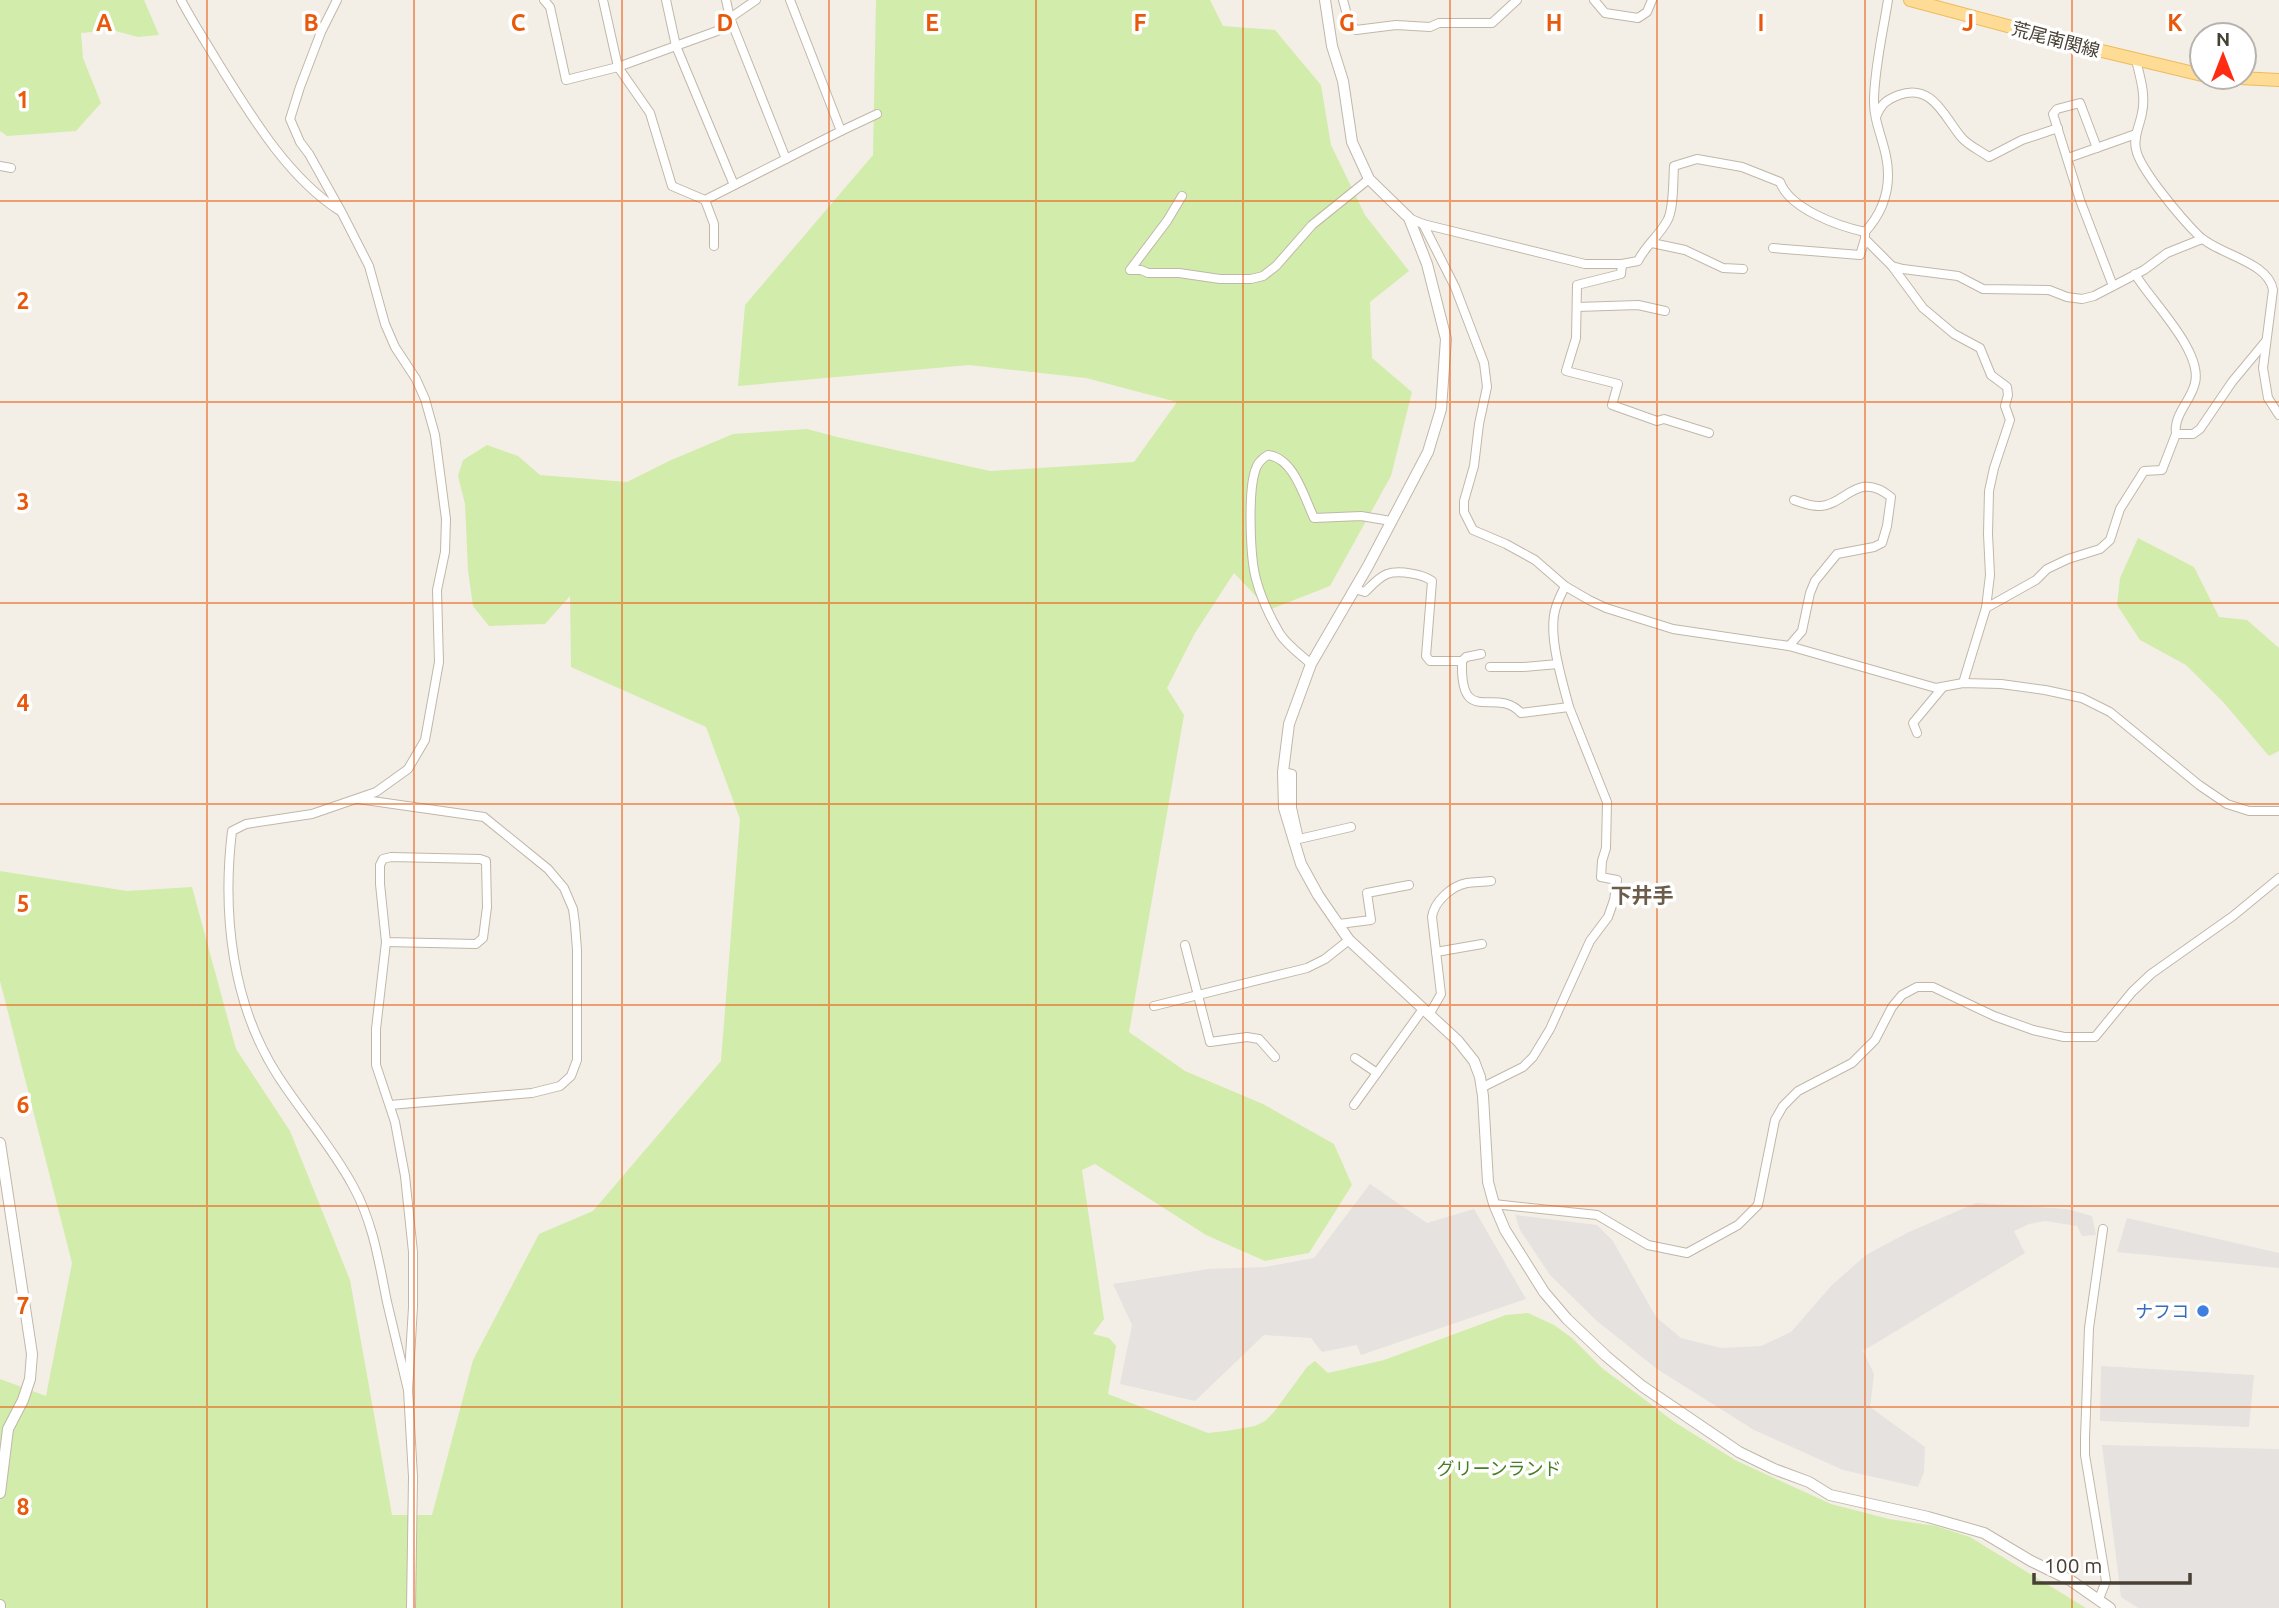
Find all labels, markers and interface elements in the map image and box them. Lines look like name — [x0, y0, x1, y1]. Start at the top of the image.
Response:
text: A — [96, 10, 112, 35]
text: B — [303, 10, 319, 35]
text: C — [511, 10, 526, 35]
text: D — [717, 10, 733, 35]
text: E — [925, 10, 939, 35]
text: F — [1134, 10, 1147, 35]
text: G — [1339, 10, 1355, 35]
text: H — [1546, 10, 1562, 35]
text: I — [1758, 10, 1764, 35]
text: J — [1962, 10, 1974, 35]
text: K — [2167, 10, 2183, 35]
street label: 荒尾南関線 — [2010, 18, 2102, 60]
north arrow — [2188, 21, 2258, 91]
text: N — [2216, 28, 2230, 50]
text: 1 — [17, 87, 29, 112]
text: 2 — [17, 288, 29, 313]
text: 3 — [17, 489, 29, 514]
text: 4 — [17, 690, 30, 715]
district label: 下井手 — [1611, 883, 1674, 907]
text: 5 — [17, 891, 29, 916]
text: 6 — [17, 1092, 30, 1117]
text: 7 — [17, 1293, 29, 1318]
place label: ナフコ — [2135, 1301, 2189, 1321]
marker: ナフコ — [2195, 1303, 2211, 1319]
park label: グリーンランド — [1436, 1458, 1562, 1478]
text: 8 — [17, 1494, 29, 1519]
scale bar — [2034, 1542, 2190, 1586]
text: 100 m — [2044, 1553, 2102, 1577]

